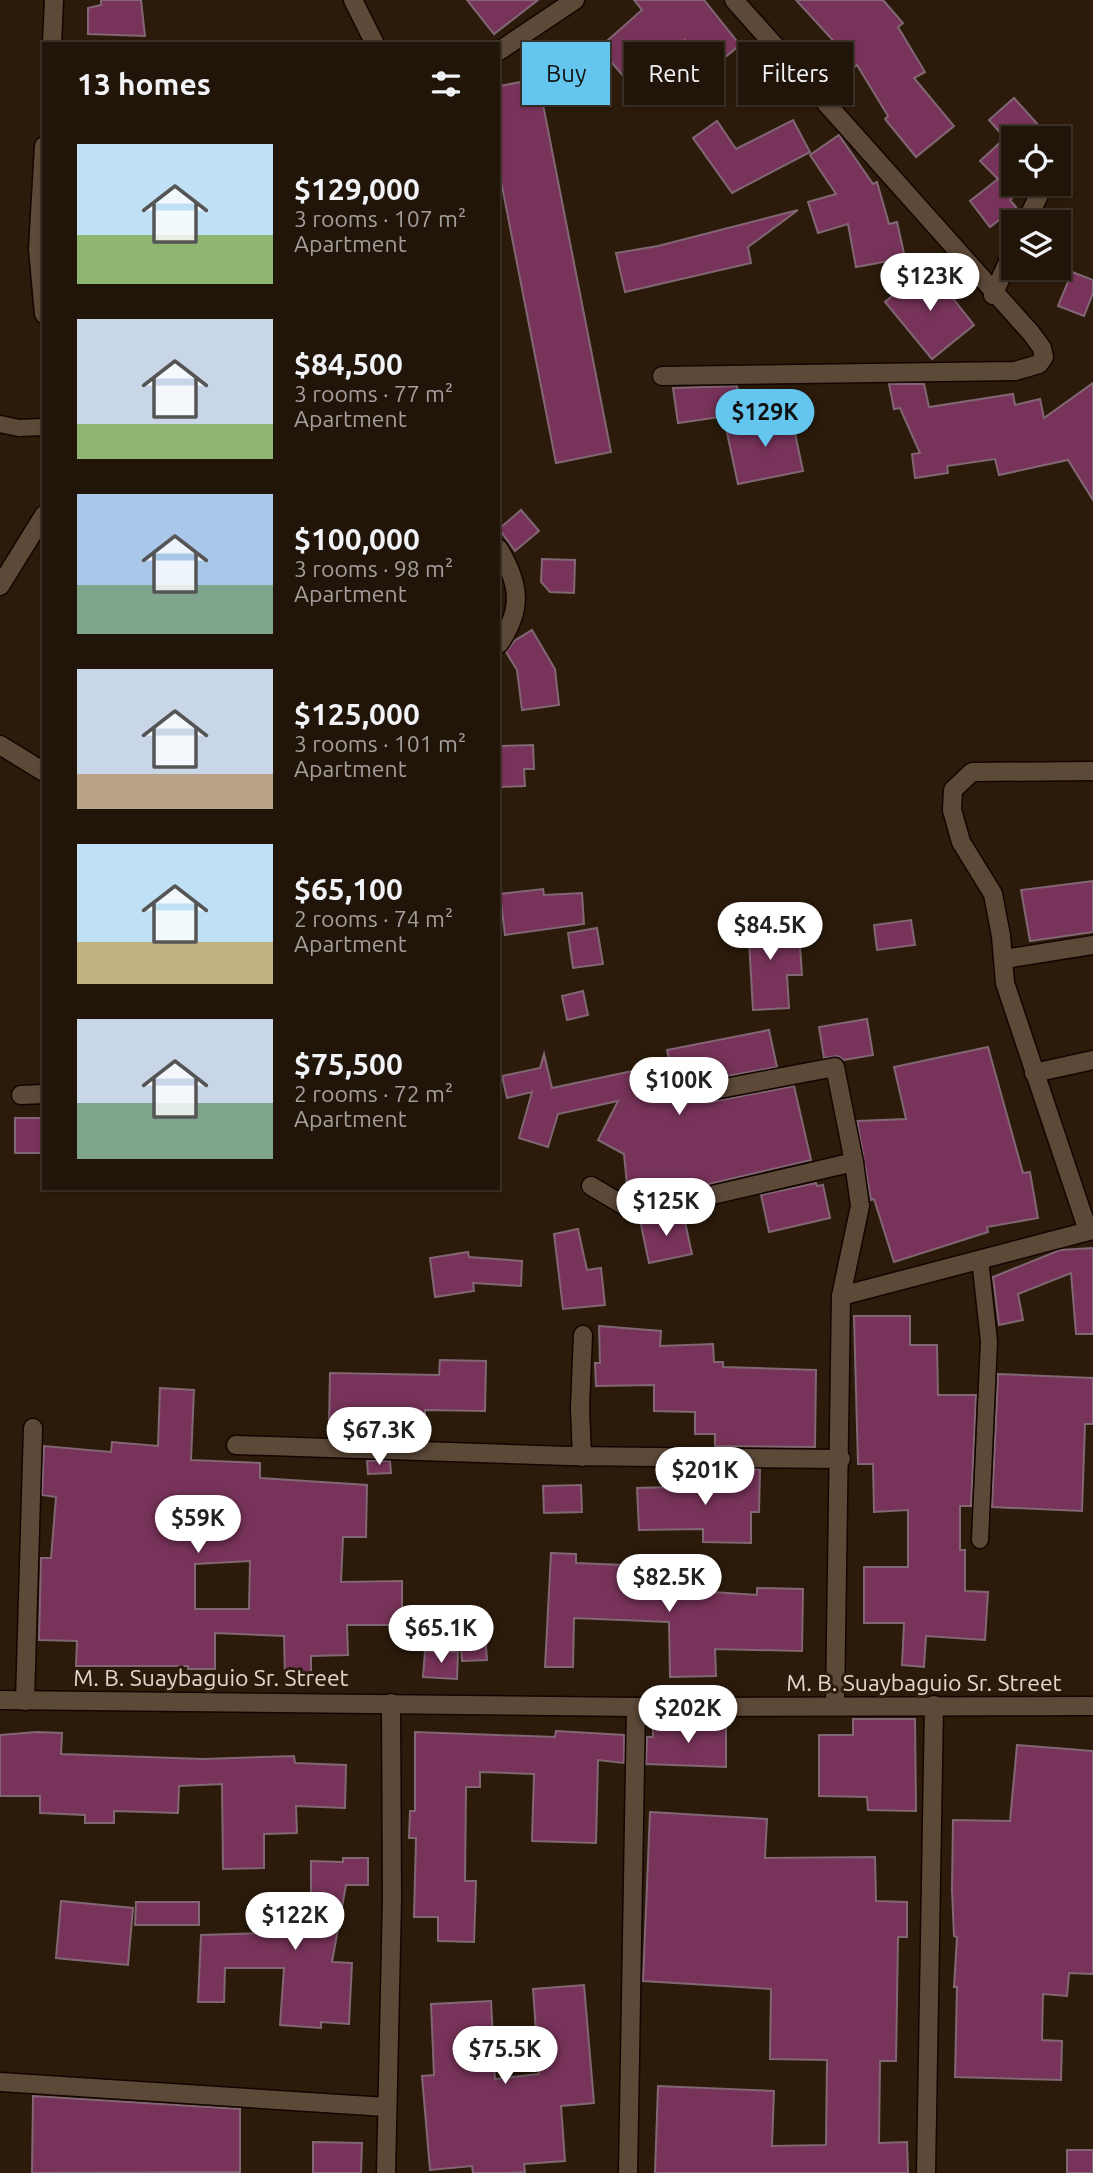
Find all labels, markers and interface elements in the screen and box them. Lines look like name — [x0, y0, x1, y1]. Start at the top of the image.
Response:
chip: Buy — [522, 42, 610, 105]
chip: Rent — [624, 42, 724, 105]
chip: Filters — [738, 42, 853, 105]
icon: filters — [427, 65, 465, 103]
text: 13 homes — [77, 67, 211, 101]
map controls — [1001, 126, 1071, 280]
button: locate — [1001, 126, 1071, 196]
icon: home — [133, 172, 217, 256]
text: $129,000 — [294, 172, 420, 206]
text: 3 rooms · 107 m² — [294, 206, 466, 231]
button: layers — [1001, 210, 1071, 280]
text: Apartment — [294, 231, 407, 256]
pin: $123K — [881, 254, 979, 313]
text: $123K — [896, 263, 964, 288]
icon: home — [133, 347, 217, 431]
text: $84,500 — [294, 347, 403, 381]
text: 3 rooms · 77 m² — [294, 381, 453, 406]
pin: $129K — [716, 390, 814, 449]
text: $129K — [731, 399, 799, 424]
text: Apartment — [294, 406, 407, 431]
icon: home — [133, 522, 217, 606]
text: $100,000 — [294, 522, 420, 556]
text: 3 rooms · 98 m² — [294, 556, 453, 581]
text: Apartment — [294, 581, 407, 606]
icon: home — [133, 697, 217, 781]
text: $125,000 — [294, 697, 420, 731]
text: 3 rooms · 101 m² — [294, 731, 466, 756]
text: Apartment — [294, 756, 407, 781]
icon: home — [133, 872, 217, 956]
text: $65,100 — [294, 872, 403, 906]
pin: $84.5K — [713, 902, 827, 962]
text: 2 rooms · 74 m² — [294, 906, 453, 931]
text: $84.5K — [734, 912, 806, 937]
text: Apartment — [294, 931, 407, 956]
icon: home — [133, 1047, 217, 1131]
text: $75,500 — [294, 1047, 403, 1081]
pin: $100K — [630, 1058, 728, 1117]
text: $100K — [645, 1067, 713, 1092]
text: 2 rooms · 72 m² — [294, 1081, 453, 1106]
text: Apartment — [294, 1106, 407, 1131]
pin: $125K — [617, 1178, 715, 1238]
text: $125K — [632, 1188, 700, 1213]
pin: $67.3K — [322, 1408, 436, 1467]
text: $67.3K — [343, 1417, 415, 1442]
pin: $201K — [656, 1448, 754, 1507]
text: $201K — [671, 1457, 739, 1482]
pin: $59K — [157, 1496, 239, 1555]
text: $59K — [171, 1505, 225, 1530]
pin: $82.5K — [612, 1554, 726, 1614]
text: $82.5K — [633, 1564, 705, 1589]
pin: $65.1K — [384, 1606, 498, 1665]
text: $65.1K — [405, 1615, 477, 1640]
street label: M. B. Suaybaguio Sr. Street — [73, 1665, 349, 1690]
street label: M. B. Suaybaguio Sr. Street — [786, 1670, 1062, 1695]
pin: $202K — [639, 1686, 737, 1745]
text: $202K — [654, 1695, 722, 1720]
pin: $122K — [246, 1892, 344, 1952]
text: $122K — [261, 1902, 329, 1927]
pin: $75.5K — [448, 2026, 562, 2086]
text: $75.5K — [469, 2036, 541, 2061]

